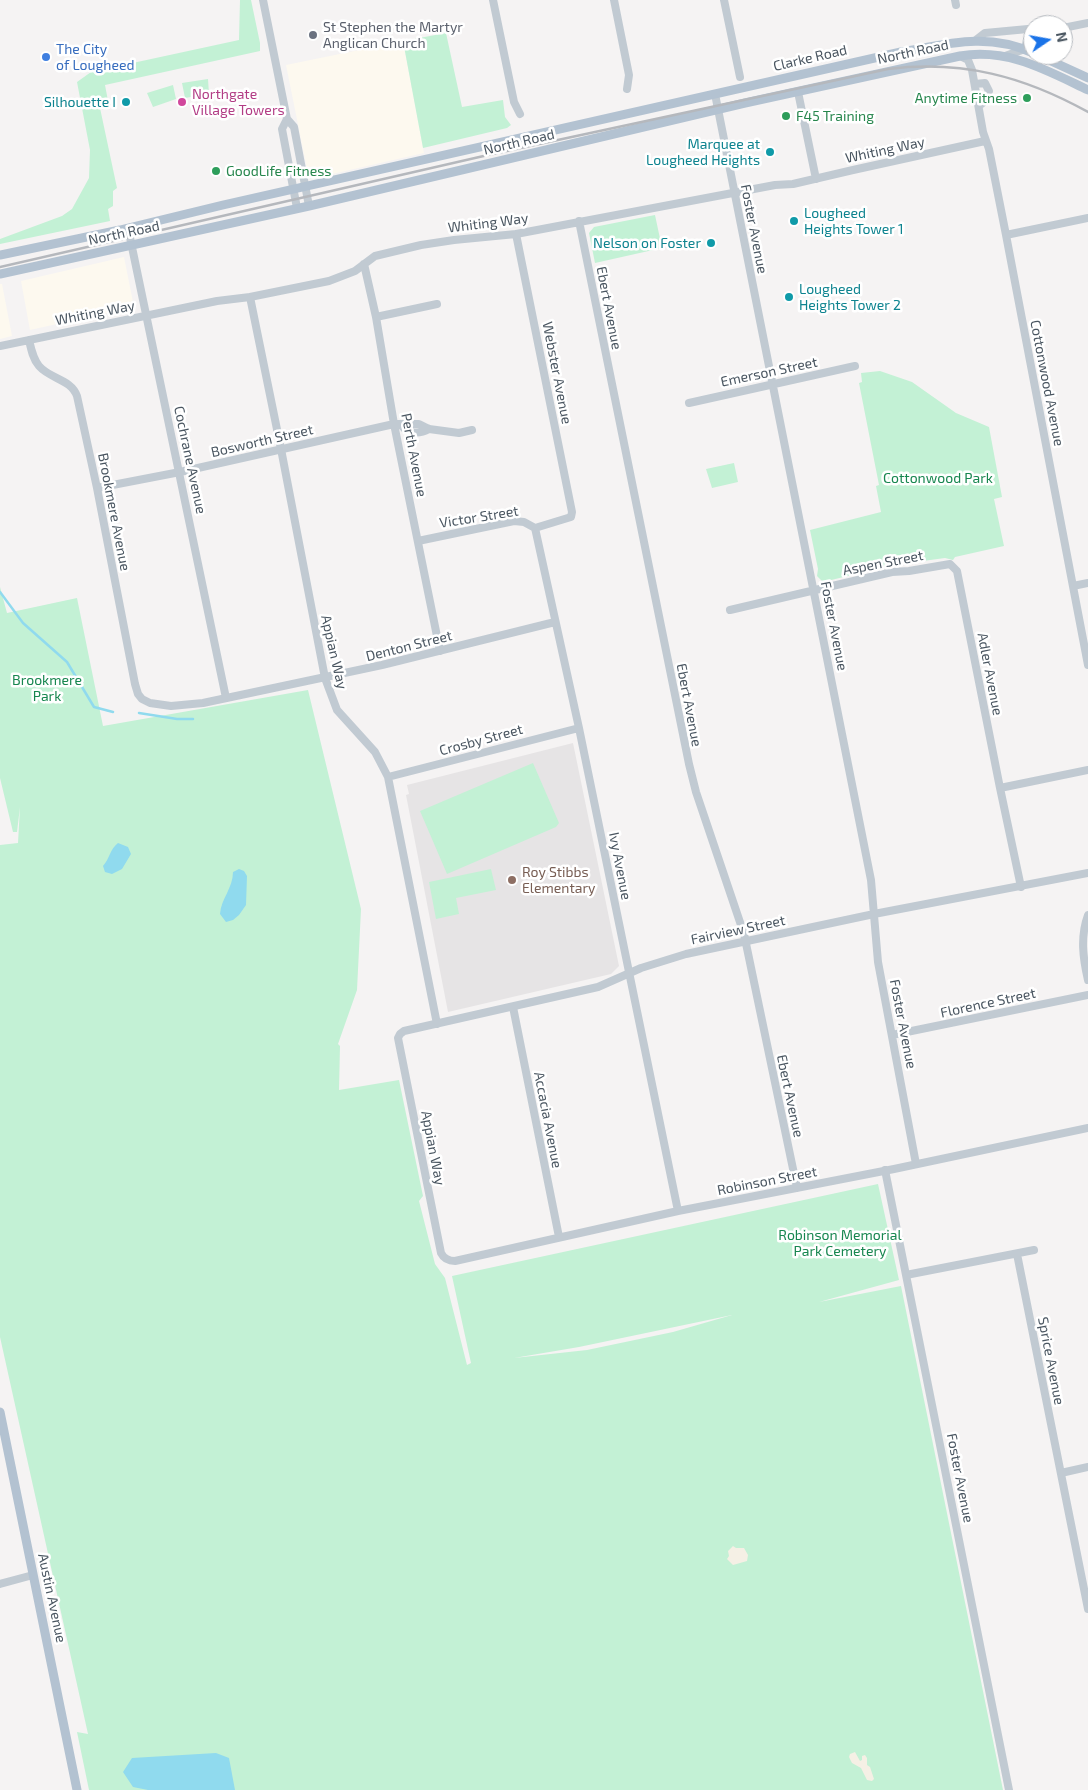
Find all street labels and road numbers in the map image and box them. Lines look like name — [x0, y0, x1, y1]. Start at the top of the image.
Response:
street label: North Road — [876, 36, 950, 68]
street label: Clarke Road — [771, 41, 849, 75]
street label: North Road — [482, 126, 556, 158]
street label: Whiting Way — [844, 133, 926, 167]
street label: Foster Avenue — [737, 183, 771, 275]
street label: Whiting Way — [447, 210, 529, 236]
street label: North Road — [87, 217, 161, 249]
street label: Ebert Avenue — [593, 265, 625, 351]
street label: Whiting Way — [54, 297, 136, 329]
street label: Cottonwood Avenue — [1027, 319, 1067, 447]
street label: Webster Avenue — [539, 320, 575, 426]
street label: Emerson Street — [719, 354, 819, 390]
street label: Cochrane Avenue — [170, 405, 210, 515]
street label: Perth Avenue — [398, 412, 430, 498]
street label: Bosworth Street — [209, 421, 315, 461]
street label: Brookmere Avenue — [94, 452, 134, 572]
street label: Victor Street — [438, 502, 520, 532]
street label: Aspen Street — [841, 547, 925, 579]
street label: Foster Avenue — [817, 580, 851, 672]
street label: Appian Way — [317, 613, 351, 691]
street label: Denton Street — [364, 627, 454, 665]
street label: Adler Avenue — [974, 631, 1006, 717]
street label: Ebert Avenue — [673, 662, 705, 748]
street label: Crosby Street — [437, 721, 525, 759]
street label: Ivy Avenue — [605, 831, 635, 901]
street label: Fairview Street — [689, 912, 787, 948]
street label: Foster Avenue — [886, 978, 920, 1070]
street label: Florence Street — [939, 985, 1037, 1021]
street label: Ebert Avenue — [773, 1053, 807, 1139]
street label: Accacia Avenue — [530, 1070, 566, 1170]
street label: Appian Way — [418, 1109, 448, 1187]
street label: Robinson Street — [716, 1163, 818, 1199]
street label: Sprice Avenue — [1034, 1316, 1068, 1406]
street label: Foster Avenue — [943, 1432, 977, 1524]
street label: Austin Avenue — [34, 1552, 70, 1644]

